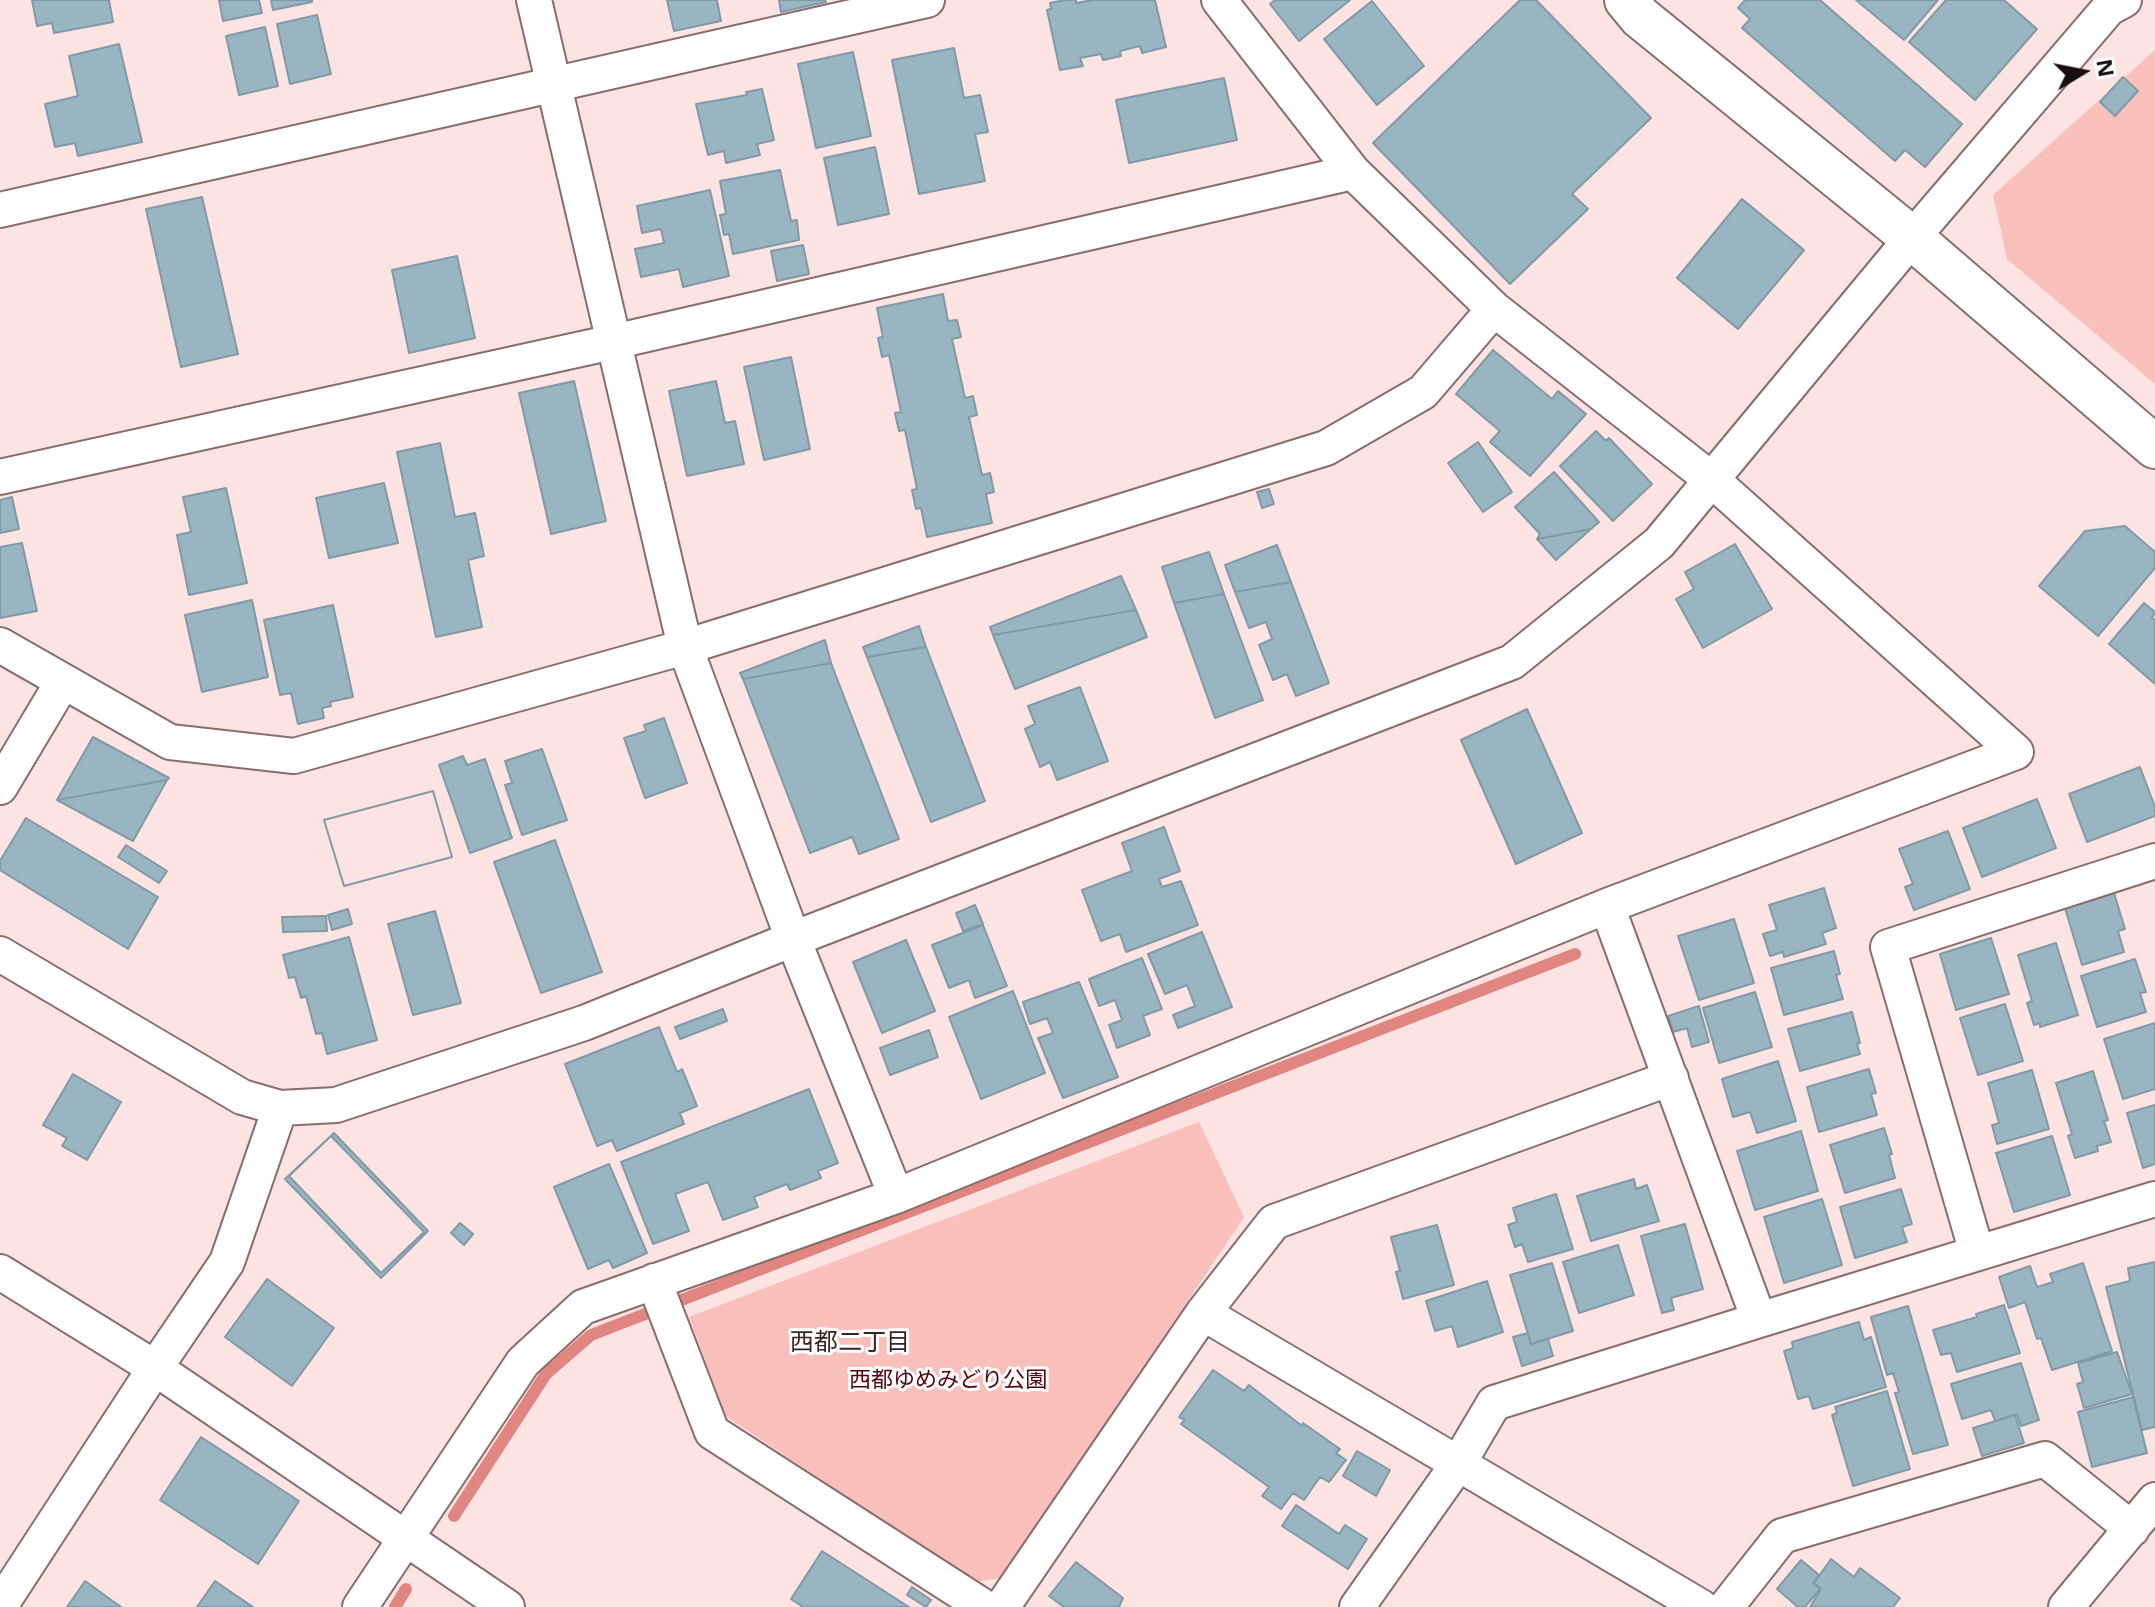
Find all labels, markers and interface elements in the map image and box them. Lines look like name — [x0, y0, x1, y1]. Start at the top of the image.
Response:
north arrow — [2043, 32, 2123, 112]
text: N — [2090, 56, 2123, 79]
district label: 西都二丁目 — [790, 1329, 910, 1357]
park label: 西都ゆめみどり公園 — [849, 1368, 1047, 1394]

